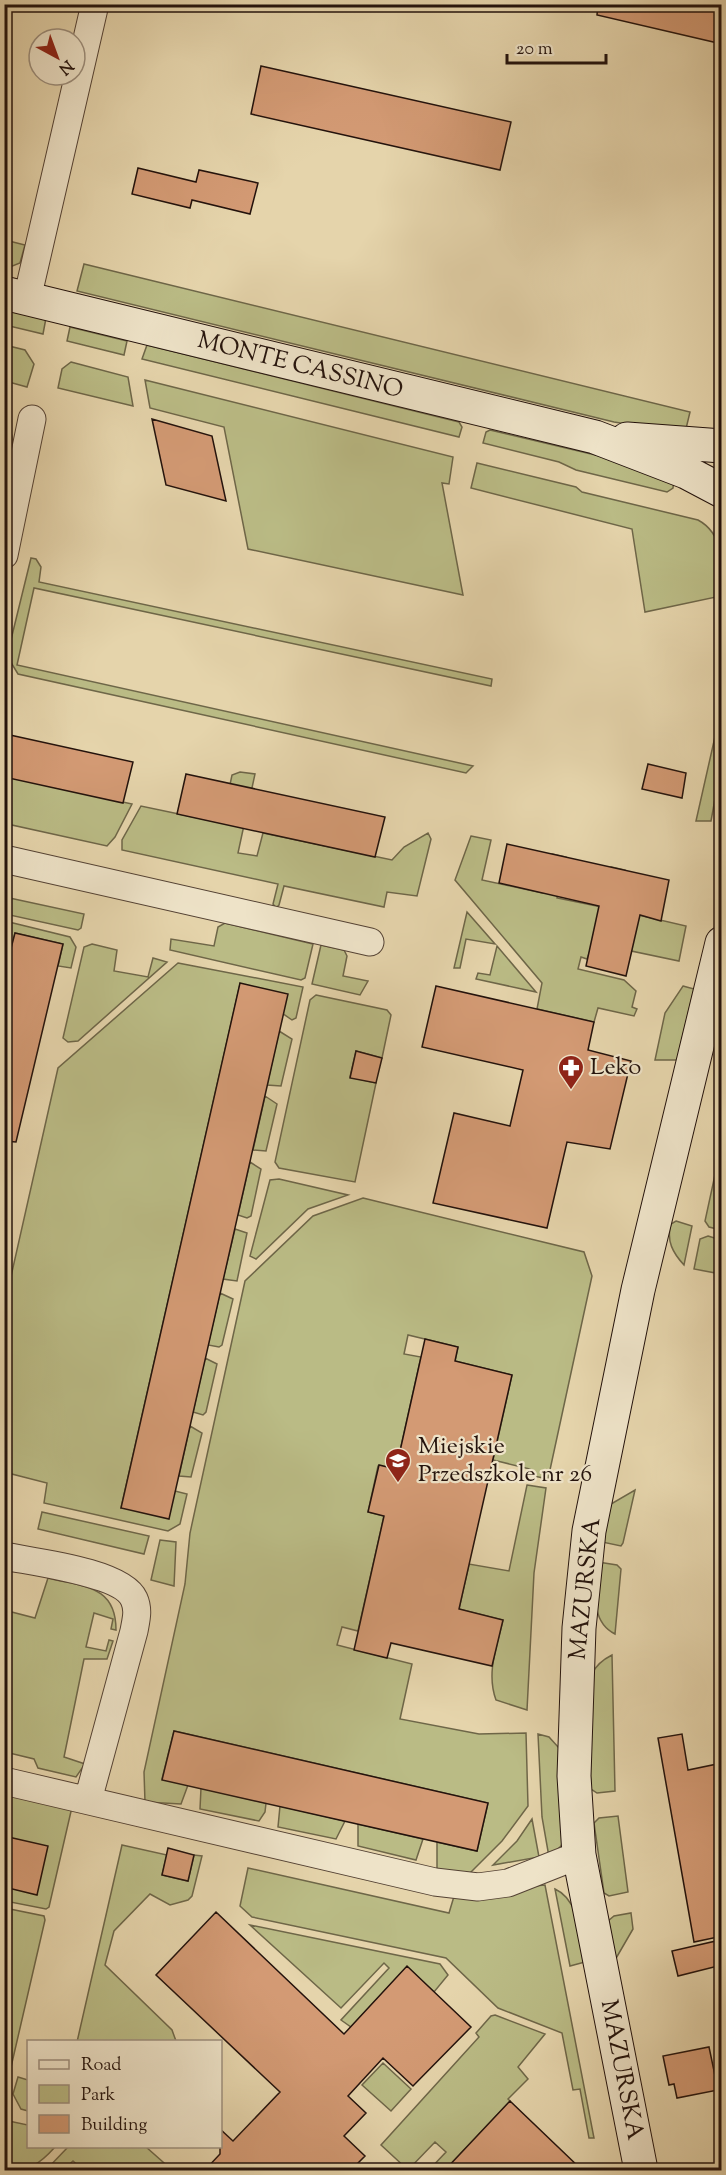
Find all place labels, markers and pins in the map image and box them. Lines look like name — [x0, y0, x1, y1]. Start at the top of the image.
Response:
place label: Leko — [590, 1051, 641, 1085]
pharmacy icon: Leko — [556, 1053, 586, 1091]
place label: Miejskie Przedszkole nr 26 — [418, 1430, 592, 1492]
school or university icon: Miejskie Przedszkole nr 26 — [383, 1446, 413, 1484]

